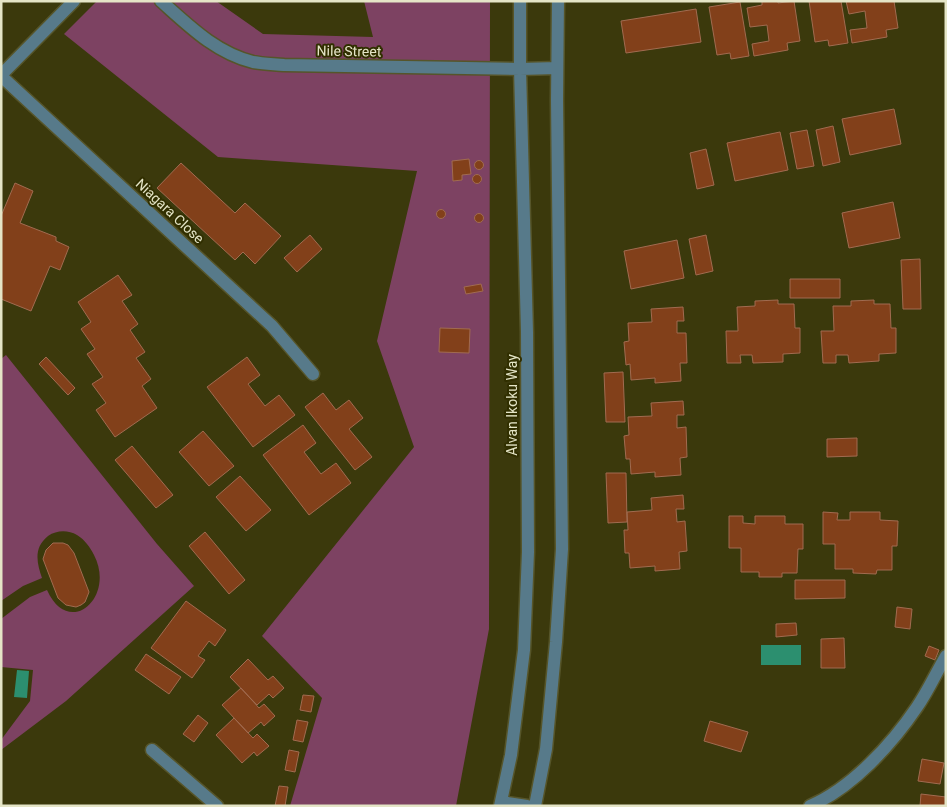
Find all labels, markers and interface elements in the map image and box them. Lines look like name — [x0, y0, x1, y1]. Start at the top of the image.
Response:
street label: Nile Street — [317, 42, 382, 60]
street label: Niagara Close — [133, 175, 207, 247]
street label: Alvan Ikoku Way — [504, 354, 520, 456]

